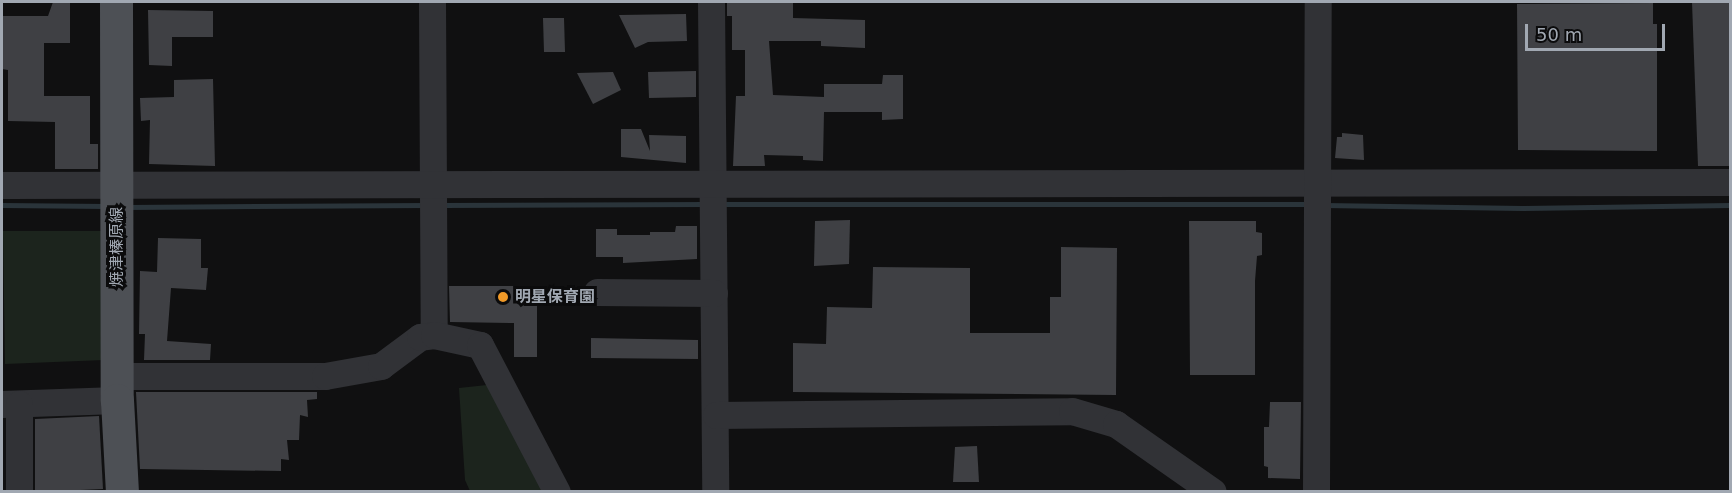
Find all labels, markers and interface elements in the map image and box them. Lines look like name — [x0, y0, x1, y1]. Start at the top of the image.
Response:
scale bar — [1528, 12, 1668, 50]
text: 50 m — [1536, 24, 1582, 45]
street label: 焼津榛原線 — [107, 207, 127, 287]
place label: 明星保育園 — [515, 287, 595, 307]
marker: 明星保育園 — [496, 290, 510, 304]

